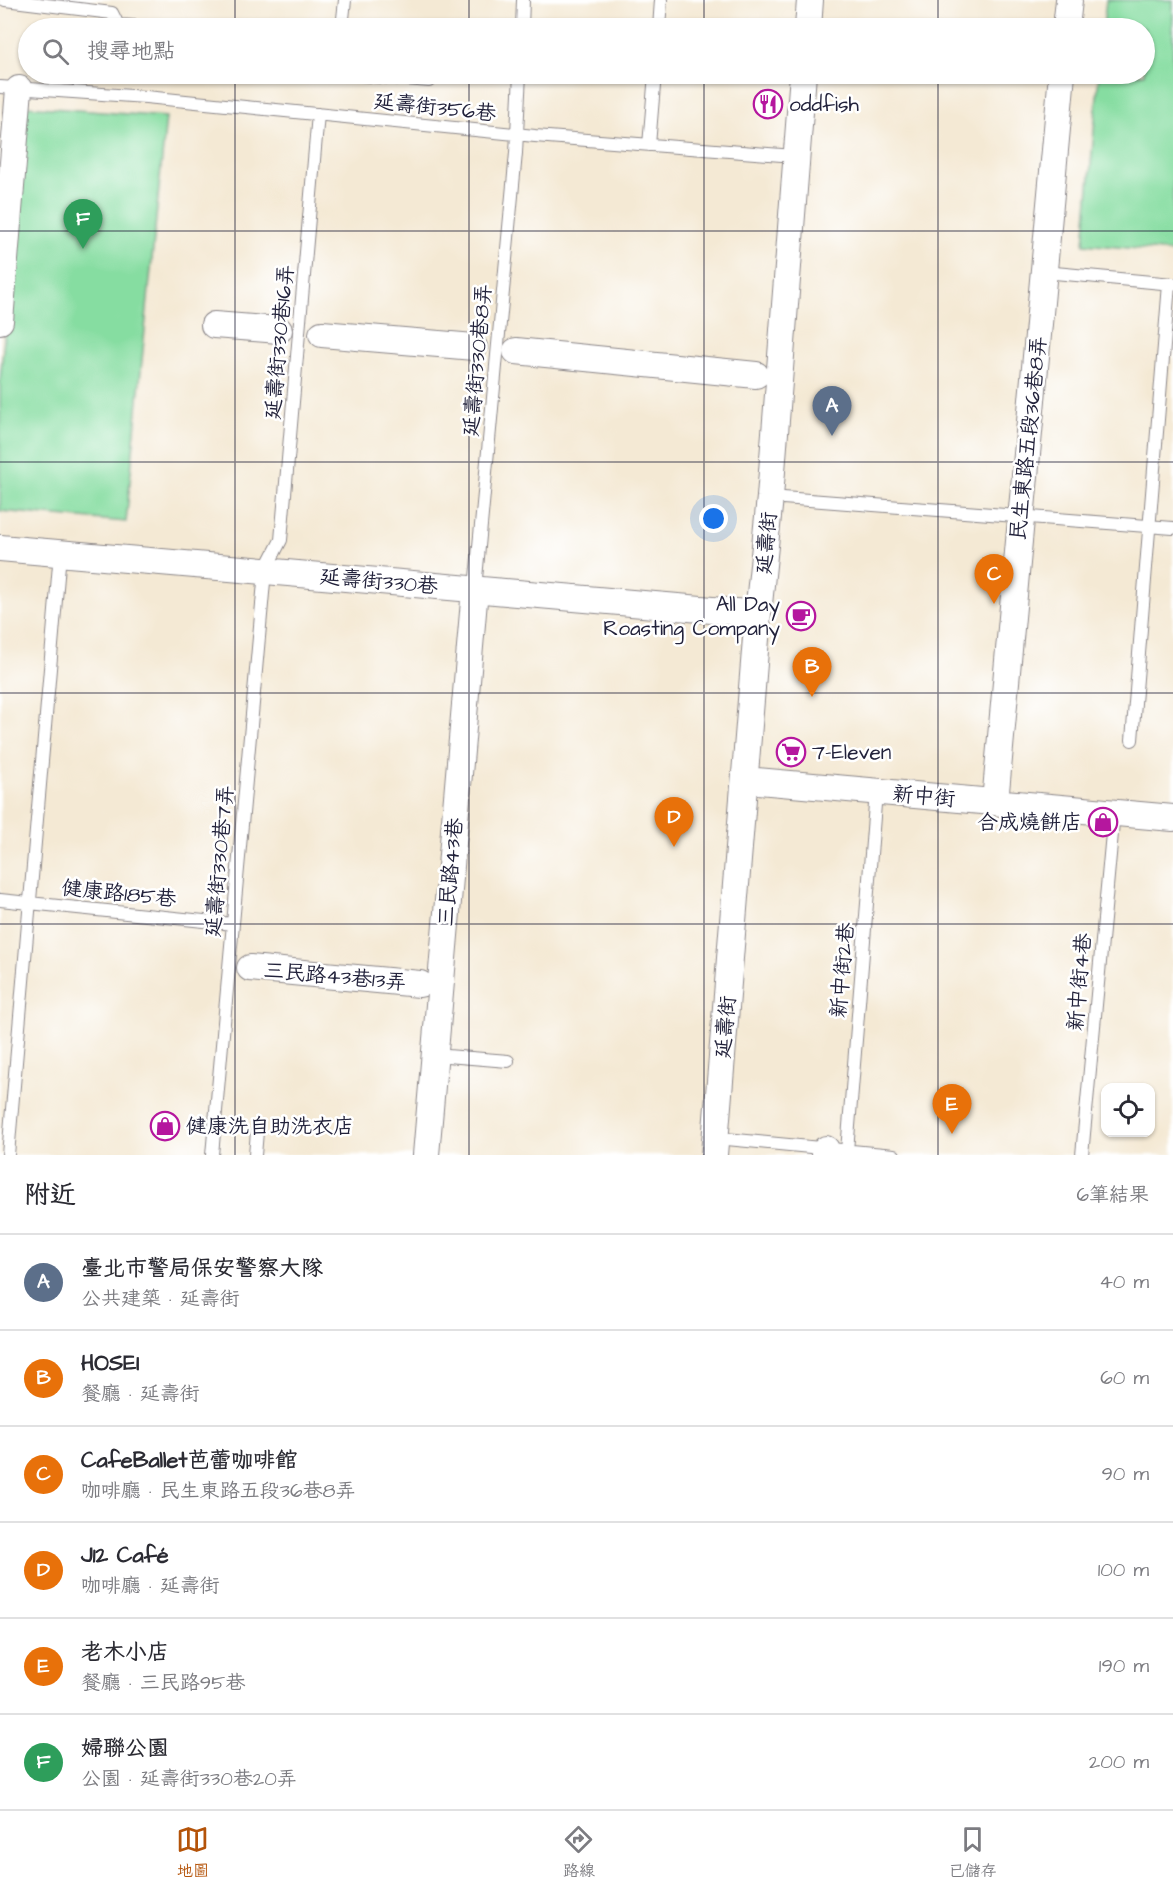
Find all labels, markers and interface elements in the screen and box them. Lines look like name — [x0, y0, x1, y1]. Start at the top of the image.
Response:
search box — [18, 18, 1155, 84]
icon: search — [39, 35, 72, 68]
text: 搜尋地點 — [87, 36, 175, 67]
street label: 延壽街356巷 — [372, 87, 497, 128]
restaurant icon: oddfish — [752, 88, 784, 120]
place label: oddfish — [789, 90, 860, 119]
pin: F — [64, 200, 103, 249]
street label: 延壽街330巷16弄 — [258, 263, 301, 421]
street label: 延壽街330巷8弄 — [456, 282, 499, 438]
street label: 民生東路五段36巷8弄 — [1003, 334, 1054, 542]
pin: A — [812, 386, 852, 436]
your location — [699, 504, 728, 533]
street label: 延壽街 — [749, 510, 784, 576]
pin: C — [974, 554, 1014, 604]
street label: 延壽街330巷 — [319, 562, 439, 601]
place label: All Day Roasting Company — [603, 590, 780, 645]
cafe icon: All Day Roasting Company — [785, 600, 817, 632]
pin: B — [792, 648, 832, 697]
supermarket icon: 7-Eleven — [775, 736, 807, 768]
place label: 7-Eleven — [812, 738, 891, 767]
street label: 新中街 — [891, 779, 957, 814]
street label: 延壽街330巷7弄 — [198, 784, 241, 938]
pin: D — [654, 798, 694, 847]
shop icon: 合成燒餅店 — [1087, 806, 1119, 838]
place label: 合成燒餅店 — [977, 808, 1082, 837]
street label: 三民路43巷 — [431, 816, 470, 928]
street label: 健康路185巷 — [60, 873, 178, 914]
street label: 新中街2巷 — [824, 921, 861, 1019]
street label: 新中街4巷 — [1061, 932, 1098, 1032]
street label: 三民路43巷13弄 — [262, 956, 408, 997]
street label: 延壽街 — [708, 994, 743, 1060]
map controls — [1101, 1083, 1155, 1137]
button: locate — [1101, 1083, 1155, 1137]
pin: E — [932, 1084, 972, 1134]
shop icon: 健康洗自助洗衣店 — [149, 1110, 181, 1142]
place label: 健康洗自助洗衣店 — [186, 1112, 354, 1141]
text: 附近 — [24, 1177, 76, 1213]
text: 6筆結果 — [1076, 1181, 1149, 1209]
text: 臺北市警局保安警察大隊 — [81, 1253, 323, 1284]
text: A — [37, 1268, 50, 1296]
text: 40 m — [1099, 1268, 1149, 1296]
text: 公共建築 · 延壽街 — [81, 1285, 240, 1313]
text: HOSEI — [81, 1348, 140, 1379]
text: B — [36, 1364, 51, 1392]
text: 60 m — [1100, 1364, 1149, 1392]
text: 餐廳 · 延壽街 — [81, 1380, 200, 1408]
text: CafeBallet芭蕾咖啡館 — [81, 1445, 297, 1476]
text: C — [36, 1460, 51, 1488]
text: 90 m — [1101, 1460, 1149, 1488]
text: 咖啡廳 · 民生東路五段36巷8弄 — [81, 1477, 356, 1505]
text: J12 Café — [81, 1540, 169, 1571]
text: D — [37, 1556, 50, 1584]
text: 100 m — [1098, 1556, 1149, 1584]
text: 咖啡廳 · 延壽街 — [81, 1572, 220, 1600]
text: 老木小店 — [81, 1637, 169, 1668]
text: E — [38, 1652, 49, 1680]
text: 190 m — [1099, 1652, 1149, 1680]
text: 餐廳 · 三民路95巷 — [81, 1669, 245, 1697]
text: 婦聯公園 — [81, 1733, 169, 1764]
text: F — [37, 1748, 50, 1776]
text: 200 m — [1089, 1748, 1149, 1776]
text: 公園 · 延壽街330巷20弄 — [81, 1765, 297, 1793]
tab: 地圖 — [176, 1823, 209, 1882]
tab: 路線 — [562, 1823, 595, 1882]
tab: 已儲存 — [948, 1823, 996, 1882]

